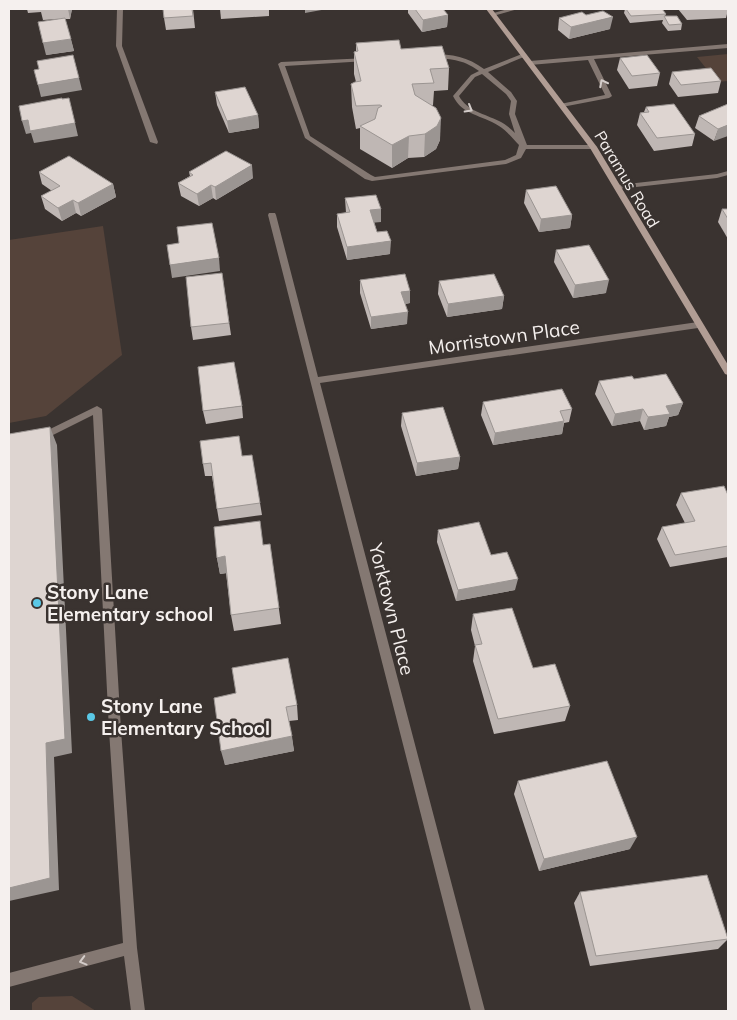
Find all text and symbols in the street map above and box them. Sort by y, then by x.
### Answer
one-way arrow [599,79,609,88]
one-way arrow [463,102,472,112]
street label: Paramus Road [590,127,664,231]
street label: Morristown Place [427,315,581,359]
street label: Yorktown Place [364,540,420,677]
place label: Stony Lane Elementary school [47,580,213,626]
marker: Stony Lane Elementary school [31,597,43,609]
place label: Stony Lane Elementary School [101,694,270,740]
marker: Stony Lane Elementary School [85,711,97,723]
one-way arrow [79,955,88,966]

